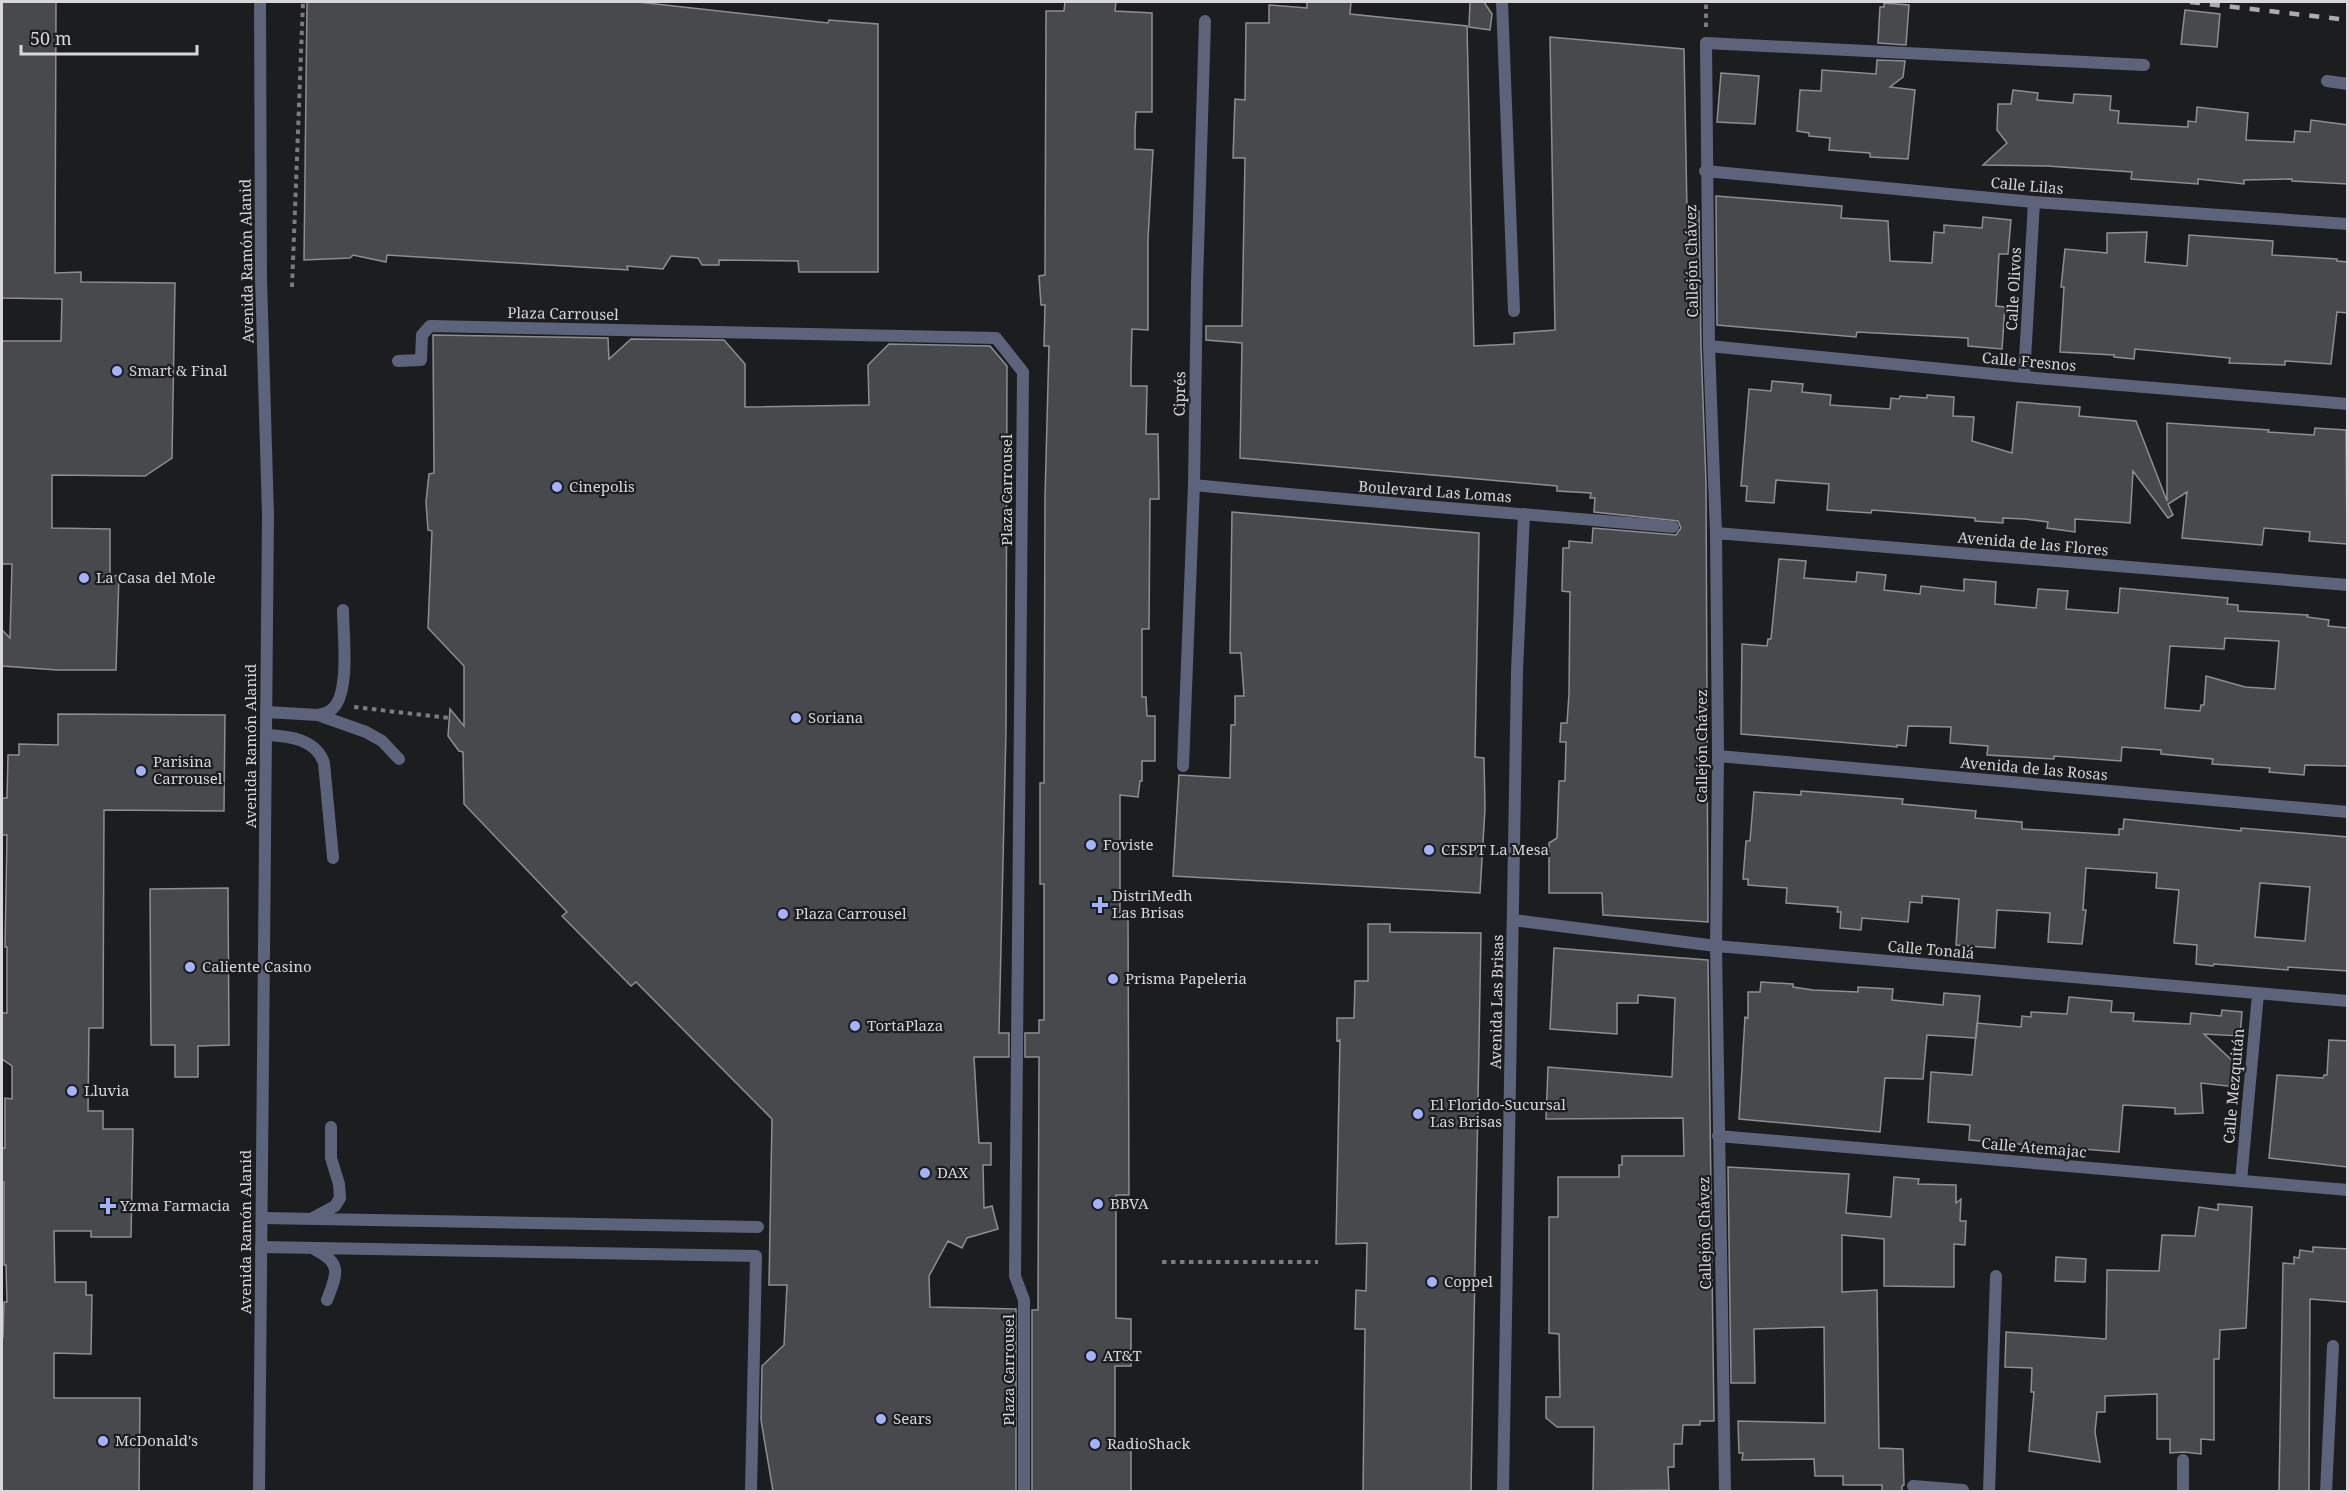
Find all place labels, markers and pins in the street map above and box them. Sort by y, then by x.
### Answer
place label: Smart & Final [129,360,228,380]
marker: Smart & Final [110,364,124,378]
place label: Cinepolis [569,476,635,496]
marker: Cinepolis [550,480,564,494]
place label: La Casa del Mole [96,567,216,587]
marker: La Casa del Mole [77,571,91,585]
place label: Soriana [808,707,863,727]
marker: Soriana [789,711,803,725]
place label: Parisina Carrousel [153,751,223,788]
marker: Parisina Carrousel [134,764,148,778]
place label: Foviste [1103,834,1153,854]
marker: Foviste [1084,838,1098,852]
place label: CESPT La Mesa [1441,839,1549,859]
marker: CESPT La Mesa [1422,843,1436,857]
place label: DistriMedh Las Brisas [1112,885,1193,922]
marker: DistriMedh Las Brisas [1093,898,1107,912]
place label: Plaza Carrousel [795,903,907,923]
marker: Plaza Carrousel [776,907,790,921]
place label: Caliente Casino [202,956,312,976]
marker: Caliente Casino [183,960,197,974]
place label: Prisma Papeleria [1125,968,1247,988]
marker: Prisma Papeleria [1106,972,1120,986]
place label: TortaPlaza [867,1015,943,1035]
marker: TortaPlaza [848,1019,862,1033]
place label: Lluvia [84,1080,129,1100]
marker: Lluvia [65,1084,79,1098]
place label: El Florido-Sucursal Las Brisas [1430,1094,1566,1131]
marker: El Florido-Sucursal Las Brisas [1411,1107,1425,1121]
place label: DAX [937,1162,968,1182]
marker: DAX [918,1166,932,1180]
place label: BBVA [1110,1193,1149,1213]
place label: Yzma Farmacia [119,1195,230,1215]
marker: BBVA [1091,1197,1105,1211]
marker: Yzma Farmacia [101,1199,115,1213]
place label: Coppel [1444,1271,1493,1291]
marker: Coppel [1425,1275,1439,1289]
place label: AT&T [1103,1345,1142,1365]
marker: AT&T [1084,1349,1098,1363]
place label: Sears [893,1408,932,1428]
marker: Sears [874,1412,888,1426]
place label: McDonald's [115,1430,198,1450]
place label: RadioShack [1107,1433,1190,1453]
marker: McDonald's [96,1434,110,1448]
marker: RadioShack [1088,1437,1102,1451]

